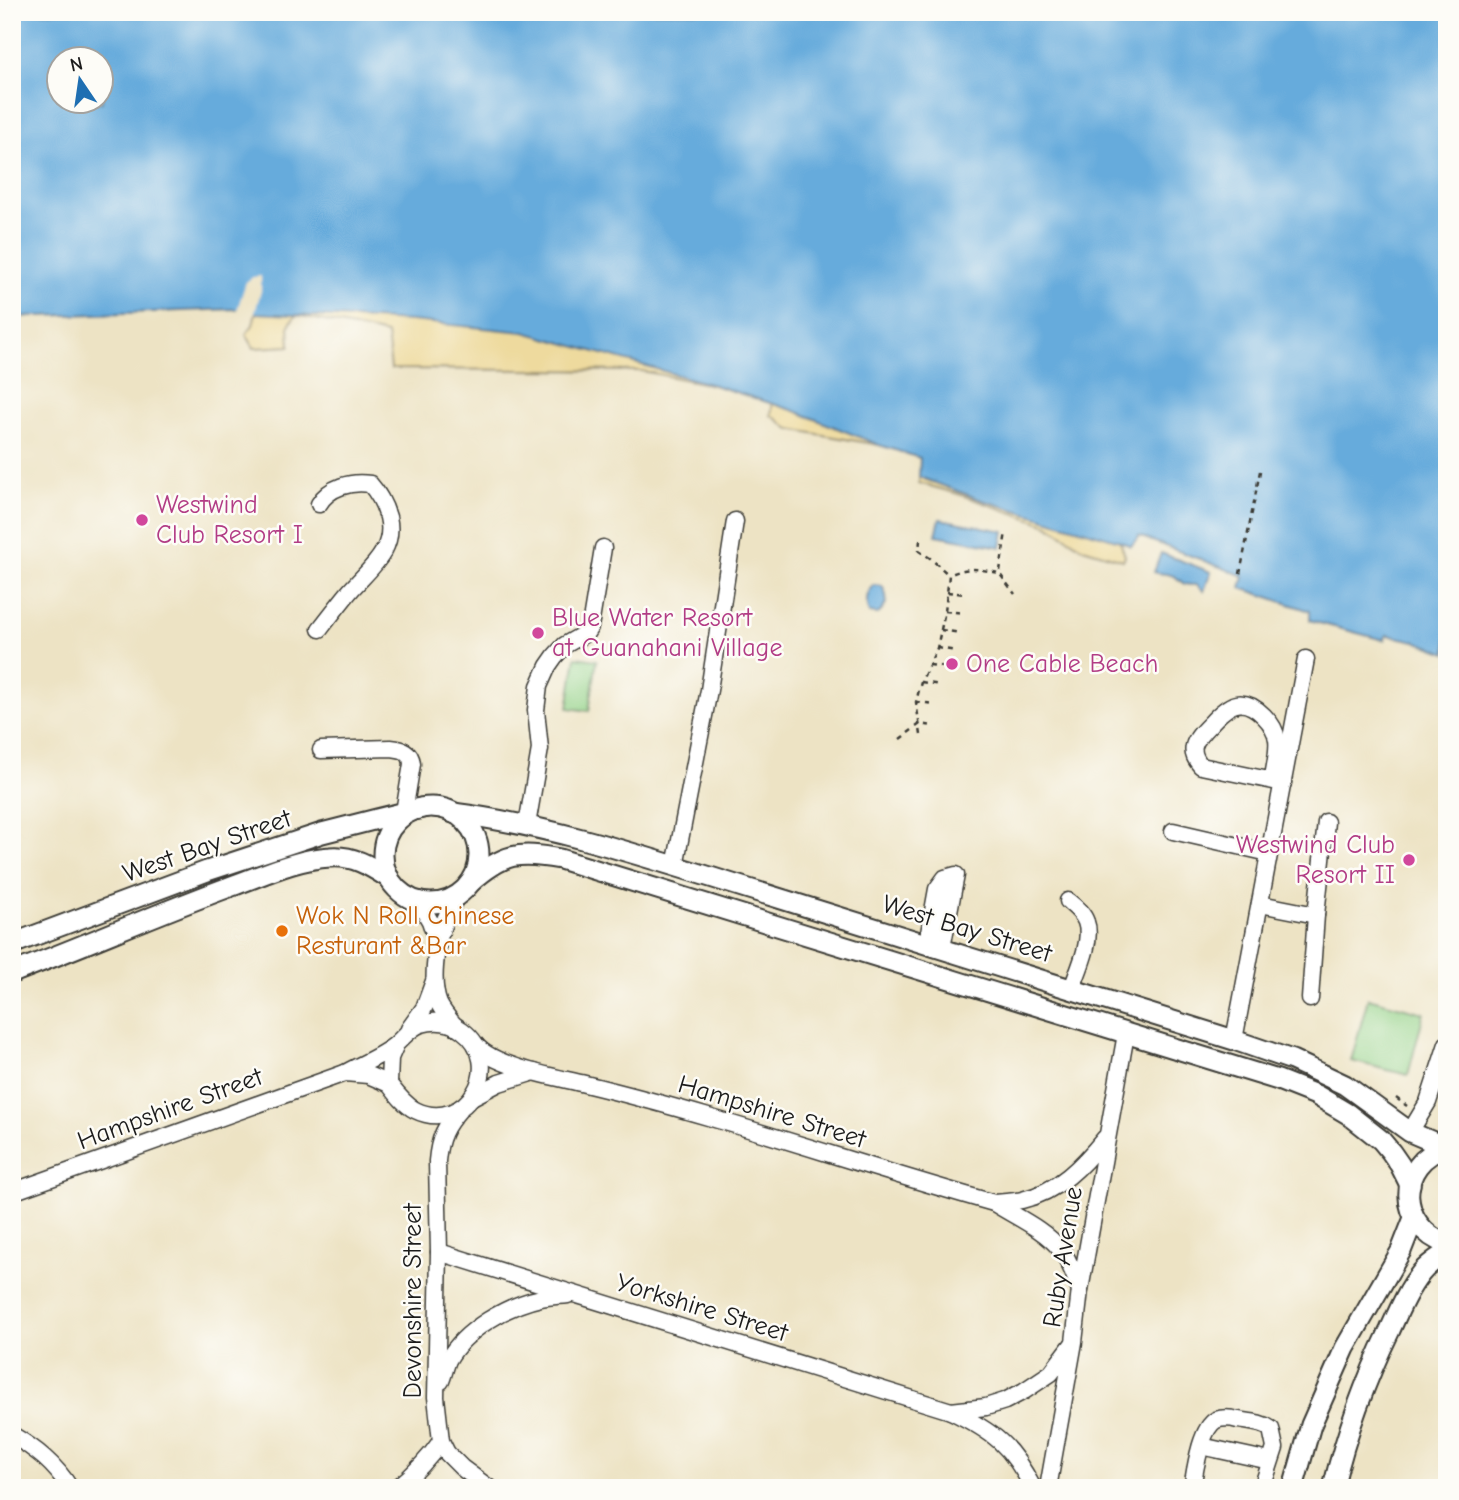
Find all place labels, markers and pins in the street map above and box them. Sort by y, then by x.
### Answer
place label: Westwind Club Resort I [156,490,303,550]
marker: Westwind Club Resort I [134,512,150,528]
place label: Blue Water Resort at Guanahani Village [552,603,782,663]
marker: Blue Water Resort at Guanahani Village [530,625,546,641]
place label: One Cable Beach [966,649,1159,679]
marker: One Cable Beach [944,656,960,672]
place label: Westwind Club Resort II [1236,830,1395,890]
marker: Westwind Club Resort II [1401,852,1417,868]
place label: Wok N Roll Chinese Resturant &Bar [296,901,514,961]
marker: Wok N Roll Chinese Resturant &Bar [274,923,290,939]

